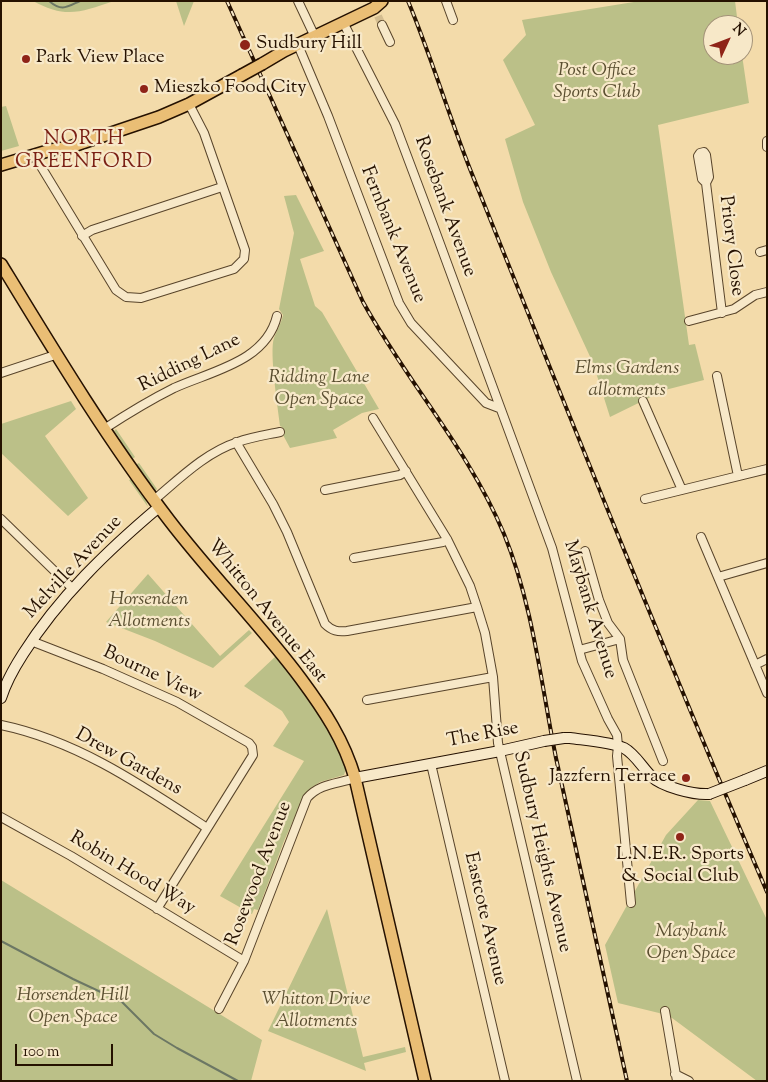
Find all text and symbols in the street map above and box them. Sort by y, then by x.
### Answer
north arrow [703,15,753,65]
text: N [727,20,749,41]
place label: Sudbury Hill [256,34,362,56]
marker: Sudbury Hill [238,38,252,52]
place label: Park View Place [36,48,165,70]
marker: Park View Place [20,53,32,65]
park label: Post Office Sports Club [553,61,641,105]
place label: Mieszko Food City [154,78,307,100]
marker: Mieszko Food City [138,83,150,95]
district label: NORTH GREENFORD [14,129,154,176]
street label: Rosebank Avenue [408,134,480,280]
street label: Fernbank Avenue [354,163,430,307]
street label: Priory Close [713,194,747,298]
street label: Ridding Lane [136,330,244,398]
park label: Elms Gardens allotments [575,359,679,403]
park label: Ridding Lane Open Space [268,368,370,412]
street label: Melville Avenue [20,512,128,624]
street label: Whitton Avenue East [201,536,331,688]
street label: Maybank Avenue [557,538,621,682]
park label: Horsenden Allotments [108,590,190,634]
street label: Bourne View [99,642,205,708]
street label: The Rise [445,718,521,754]
street label: Drew Gardens [71,724,185,802]
street label: Sudbury Heights Avenue [507,749,575,955]
place label: Jazzfern Terrace [549,767,676,789]
marker: Jazzfern Terrace [680,772,692,784]
street label: Rosewood Avenue [222,799,298,949]
street label: Robin Hood Way [65,827,199,921]
marker: L.N.E.R. Sports & Social Club [674,831,686,843]
place label: L.N.E.R. Sports & Social Club [616,845,744,889]
street label: Eastcote Avenue [458,850,510,988]
park label: Maybank Open Space [646,922,736,966]
park label: Horsenden Hill Open Space [17,986,129,1030]
park label: Whitton Drive Allotments [262,990,370,1034]
scale bar [18,1034,115,1066]
text: 100 m [23,1042,59,1063]

